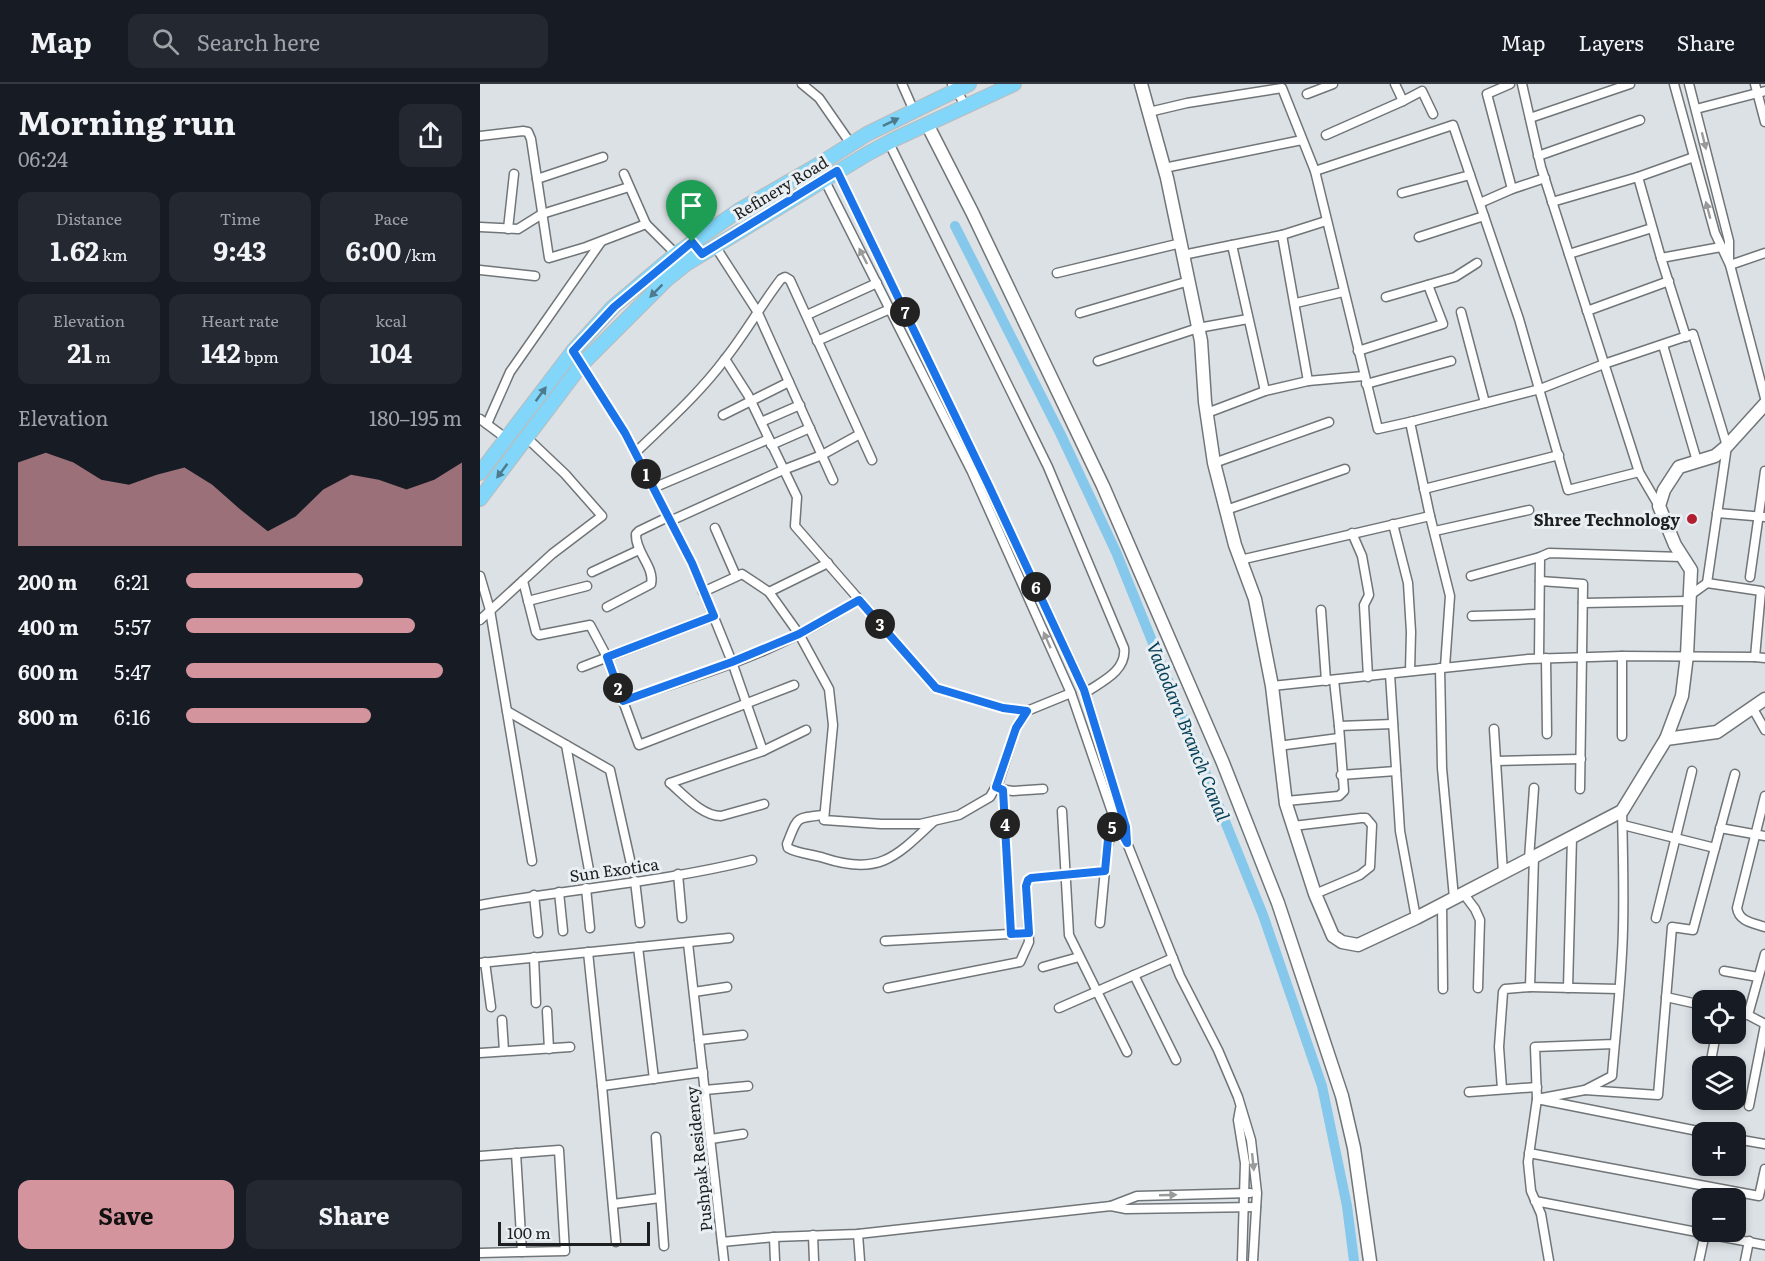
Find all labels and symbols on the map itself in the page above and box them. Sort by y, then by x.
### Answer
one-way arrow [882,118,899,127]
one-way arrow [1699,132,1709,150]
street label: Refinery Road [728,149,832,225]
pin [666,180,717,242]
one-way arrow [1703,201,1713,219]
one-way arrow [858,247,868,264]
one-way arrow [648,284,663,298]
pin: 7 [890,297,920,327]
one-way arrow [535,386,547,402]
pin: 1 [631,459,661,489]
one-way arrow [496,463,508,478]
place label: Shree Technology [1534,507,1680,531]
marker: Shree Technology [1685,512,1699,526]
pin: 6 [1021,572,1051,602]
pin: 3 [865,609,895,639]
one-way arrow [1042,630,1052,648]
water label: Vadodara Branch Canal [1141,637,1238,826]
pin: 2 [603,673,633,703]
pin: 4 [990,809,1020,839]
pin: 5 [1097,812,1127,842]
street label: Sun Exotica [568,851,661,887]
street label: Pushpak Residency [678,1084,718,1233]
one-way arrow [1249,1153,1258,1172]
one-way arrow [1158,1190,1177,1200]
scale bar [498,1219,650,1246]

